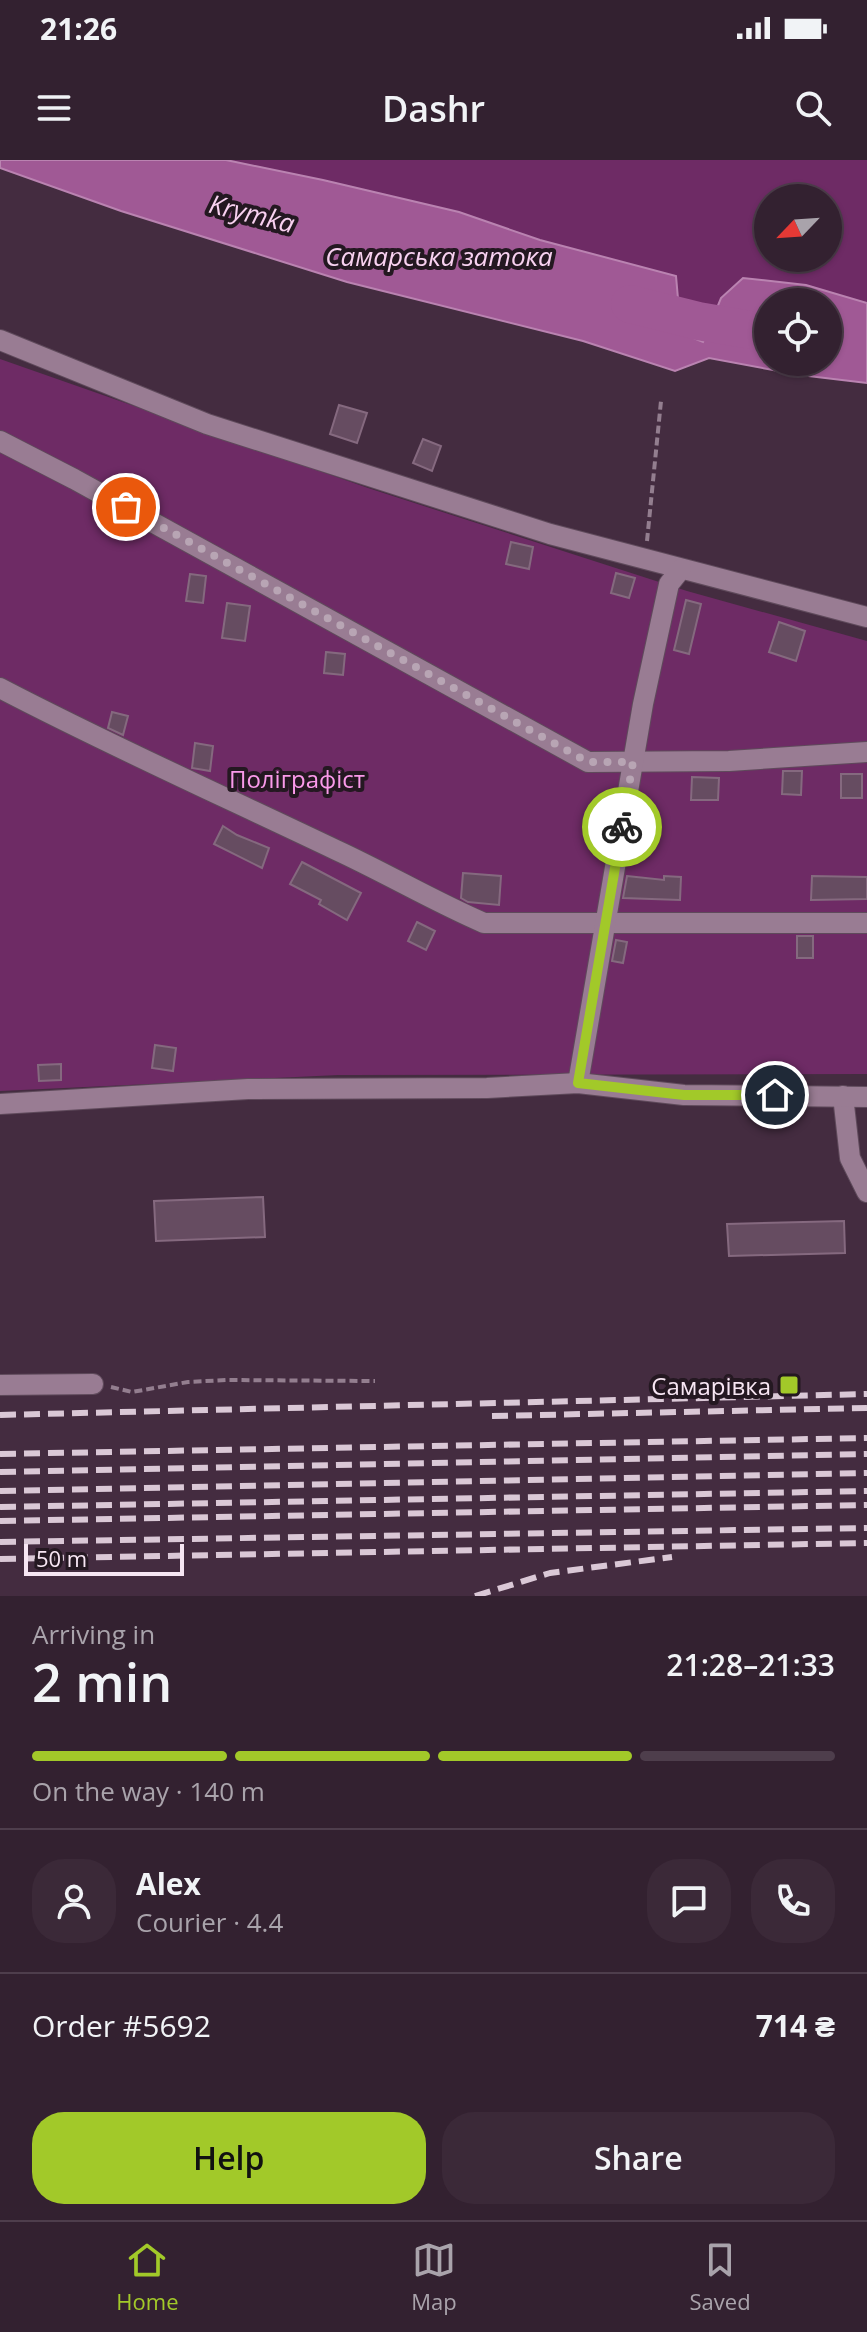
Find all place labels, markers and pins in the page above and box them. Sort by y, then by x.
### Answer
pin [92,473,160,541]
pin [741,1061,809,1129]
place label: Самарівка [651,1369,771,1402]
marker: Самарівка [778,1374,800,1396]

